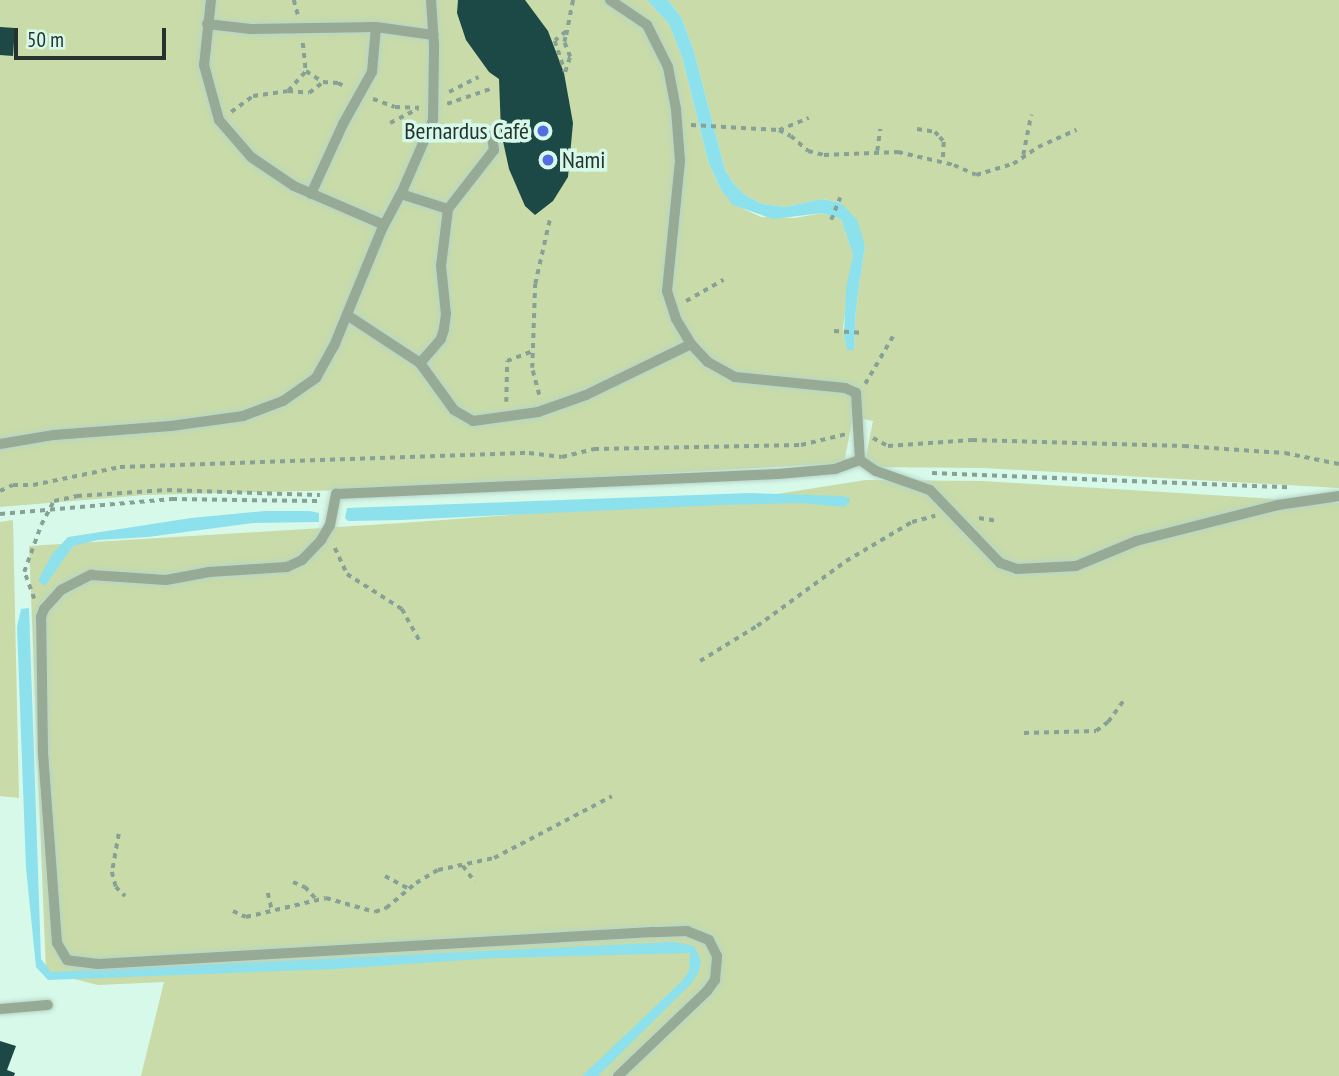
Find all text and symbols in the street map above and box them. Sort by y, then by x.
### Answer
scale bar [18,14,170,58]
text: 50 m [27,26,64,53]
place label: Bernardus Café [404,117,529,145]
marker: Bernardus Café [535,123,551,139]
place label: Nami [562,146,605,174]
marker: Nami [540,152,556,168]

